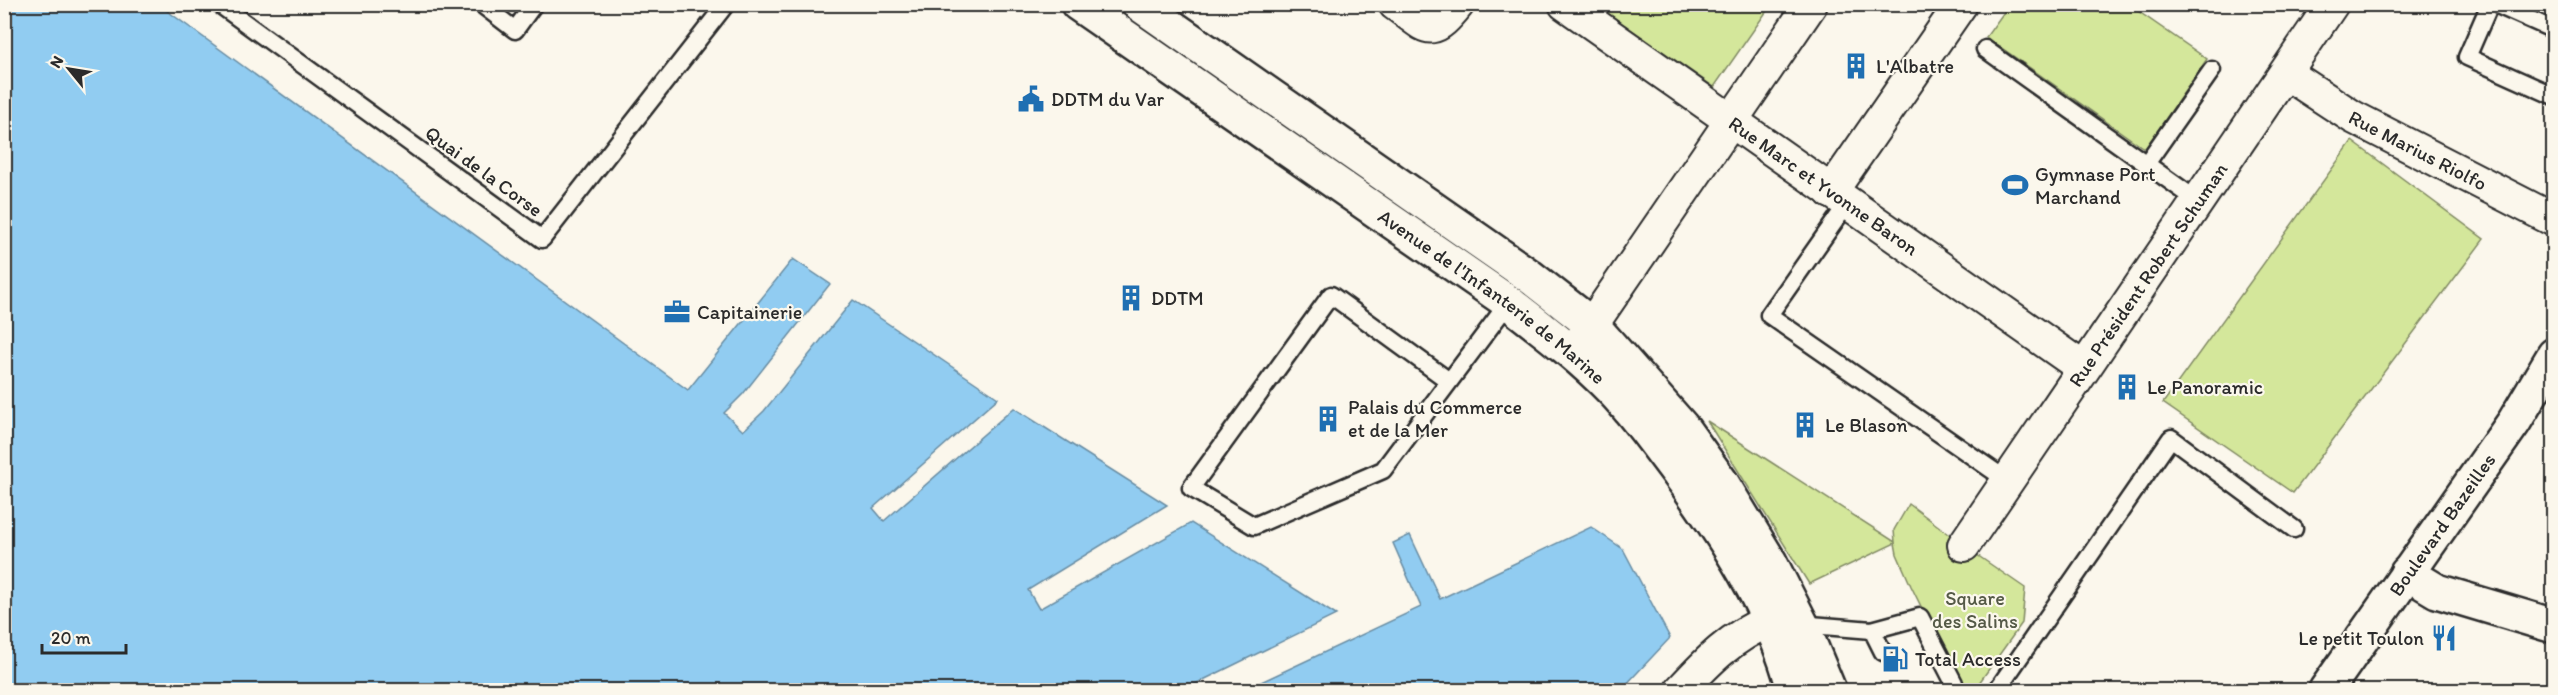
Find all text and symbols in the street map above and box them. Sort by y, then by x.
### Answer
north arrow [39,39,99,99]
building icon: L'Albatre [1841,51,1871,81]
text: N [46,52,67,71]
place label: L'Albatre [1876,54,1954,78]
public building icon: DDTM du Var [1016,84,1046,114]
place label: DDTM du Var [1051,87,1165,111]
street label: Rue Marius Riolfo [2345,105,2491,196]
street label: Rue Marc et Yvonne Baron [1724,111,1923,261]
street label: Quai de la Corse [421,120,547,222]
street label: Rue Président Robert Schuman [2063,158,2233,391]
place label: Gymnase Port Marchand [2035,162,2156,209]
sports icon: Gymnase Port Marchand [2000,170,2030,200]
street label: Avenue de l'Infanterie de Marine [1374,204,1611,389]
building icon: DDTM [1116,283,1146,313]
place label: DDTM [1151,286,1204,310]
office icon: Capitainerie [662,297,692,327]
place label: Capitainerie [697,300,802,324]
building icon: Le Panoramic [2112,372,2142,402]
place label: Le Panoramic [2147,375,2263,399]
place label: Palais du Commerce et de la Mer [1348,395,1522,442]
building icon: Palais du Commerce et de la Mer [1313,404,1343,434]
building icon: Le Blason [1790,410,1820,440]
place label: Le Blason [1825,413,1908,437]
street label: Boulevard Bazeilles [2384,448,2500,601]
park label: Square des Salins [1932,586,2018,633]
scale bar [42,617,126,655]
restaurant icon: Le petit Toulon [2429,623,2459,653]
place label: Le petit Toulon [2298,626,2424,650]
text: 20 m [51,627,91,649]
fuel station icon: Total Access [1880,644,1910,674]
place label: Total Access [1915,647,2021,671]

